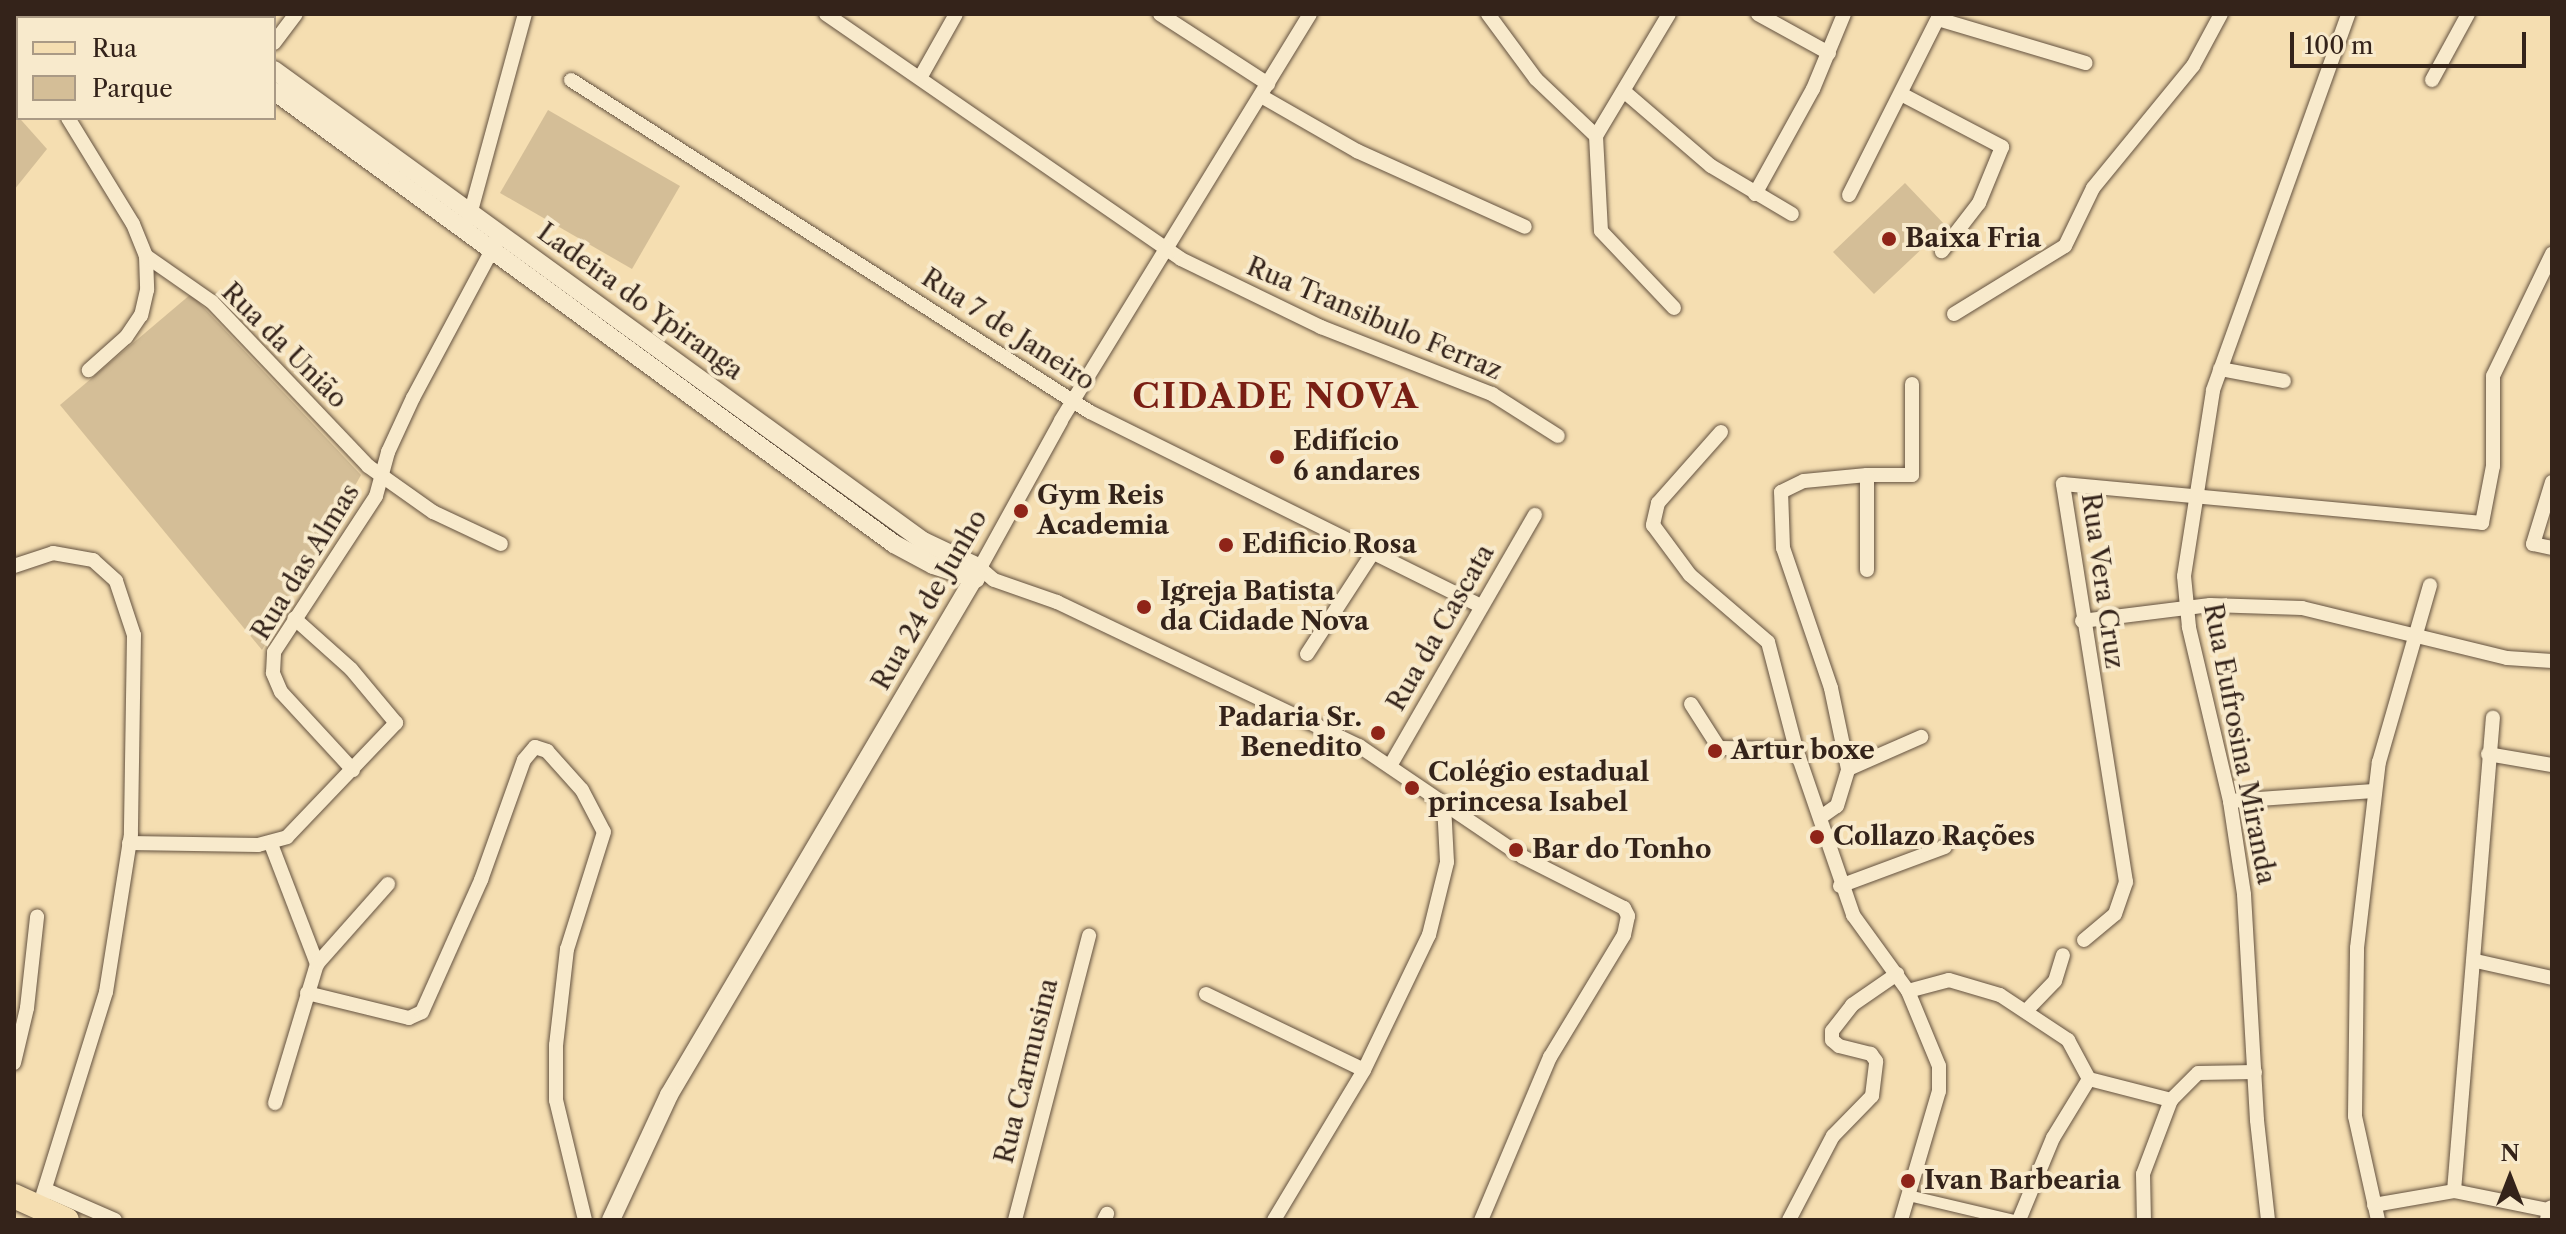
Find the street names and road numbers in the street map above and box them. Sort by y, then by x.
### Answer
street label: Ladeira do Ypiranga [531,217,749,387]
street label: Rua Transibulo Ferraz [1241,251,1507,387]
street label: Rua 7 de Janeiro [915,262,1101,398]
street label: Rua da União [214,276,354,416]
street label: Rua das Almas [245,478,367,646]
street label: Rua Vera Cruz [2074,490,2130,672]
street label: Rua 24 de Junho [866,504,994,696]
street label: Rua da Cascata [1381,539,1501,717]
street label: Rua Eufrosina Miranda [2196,601,2282,887]
street label: Rua Carmusina [989,975,1065,1167]

